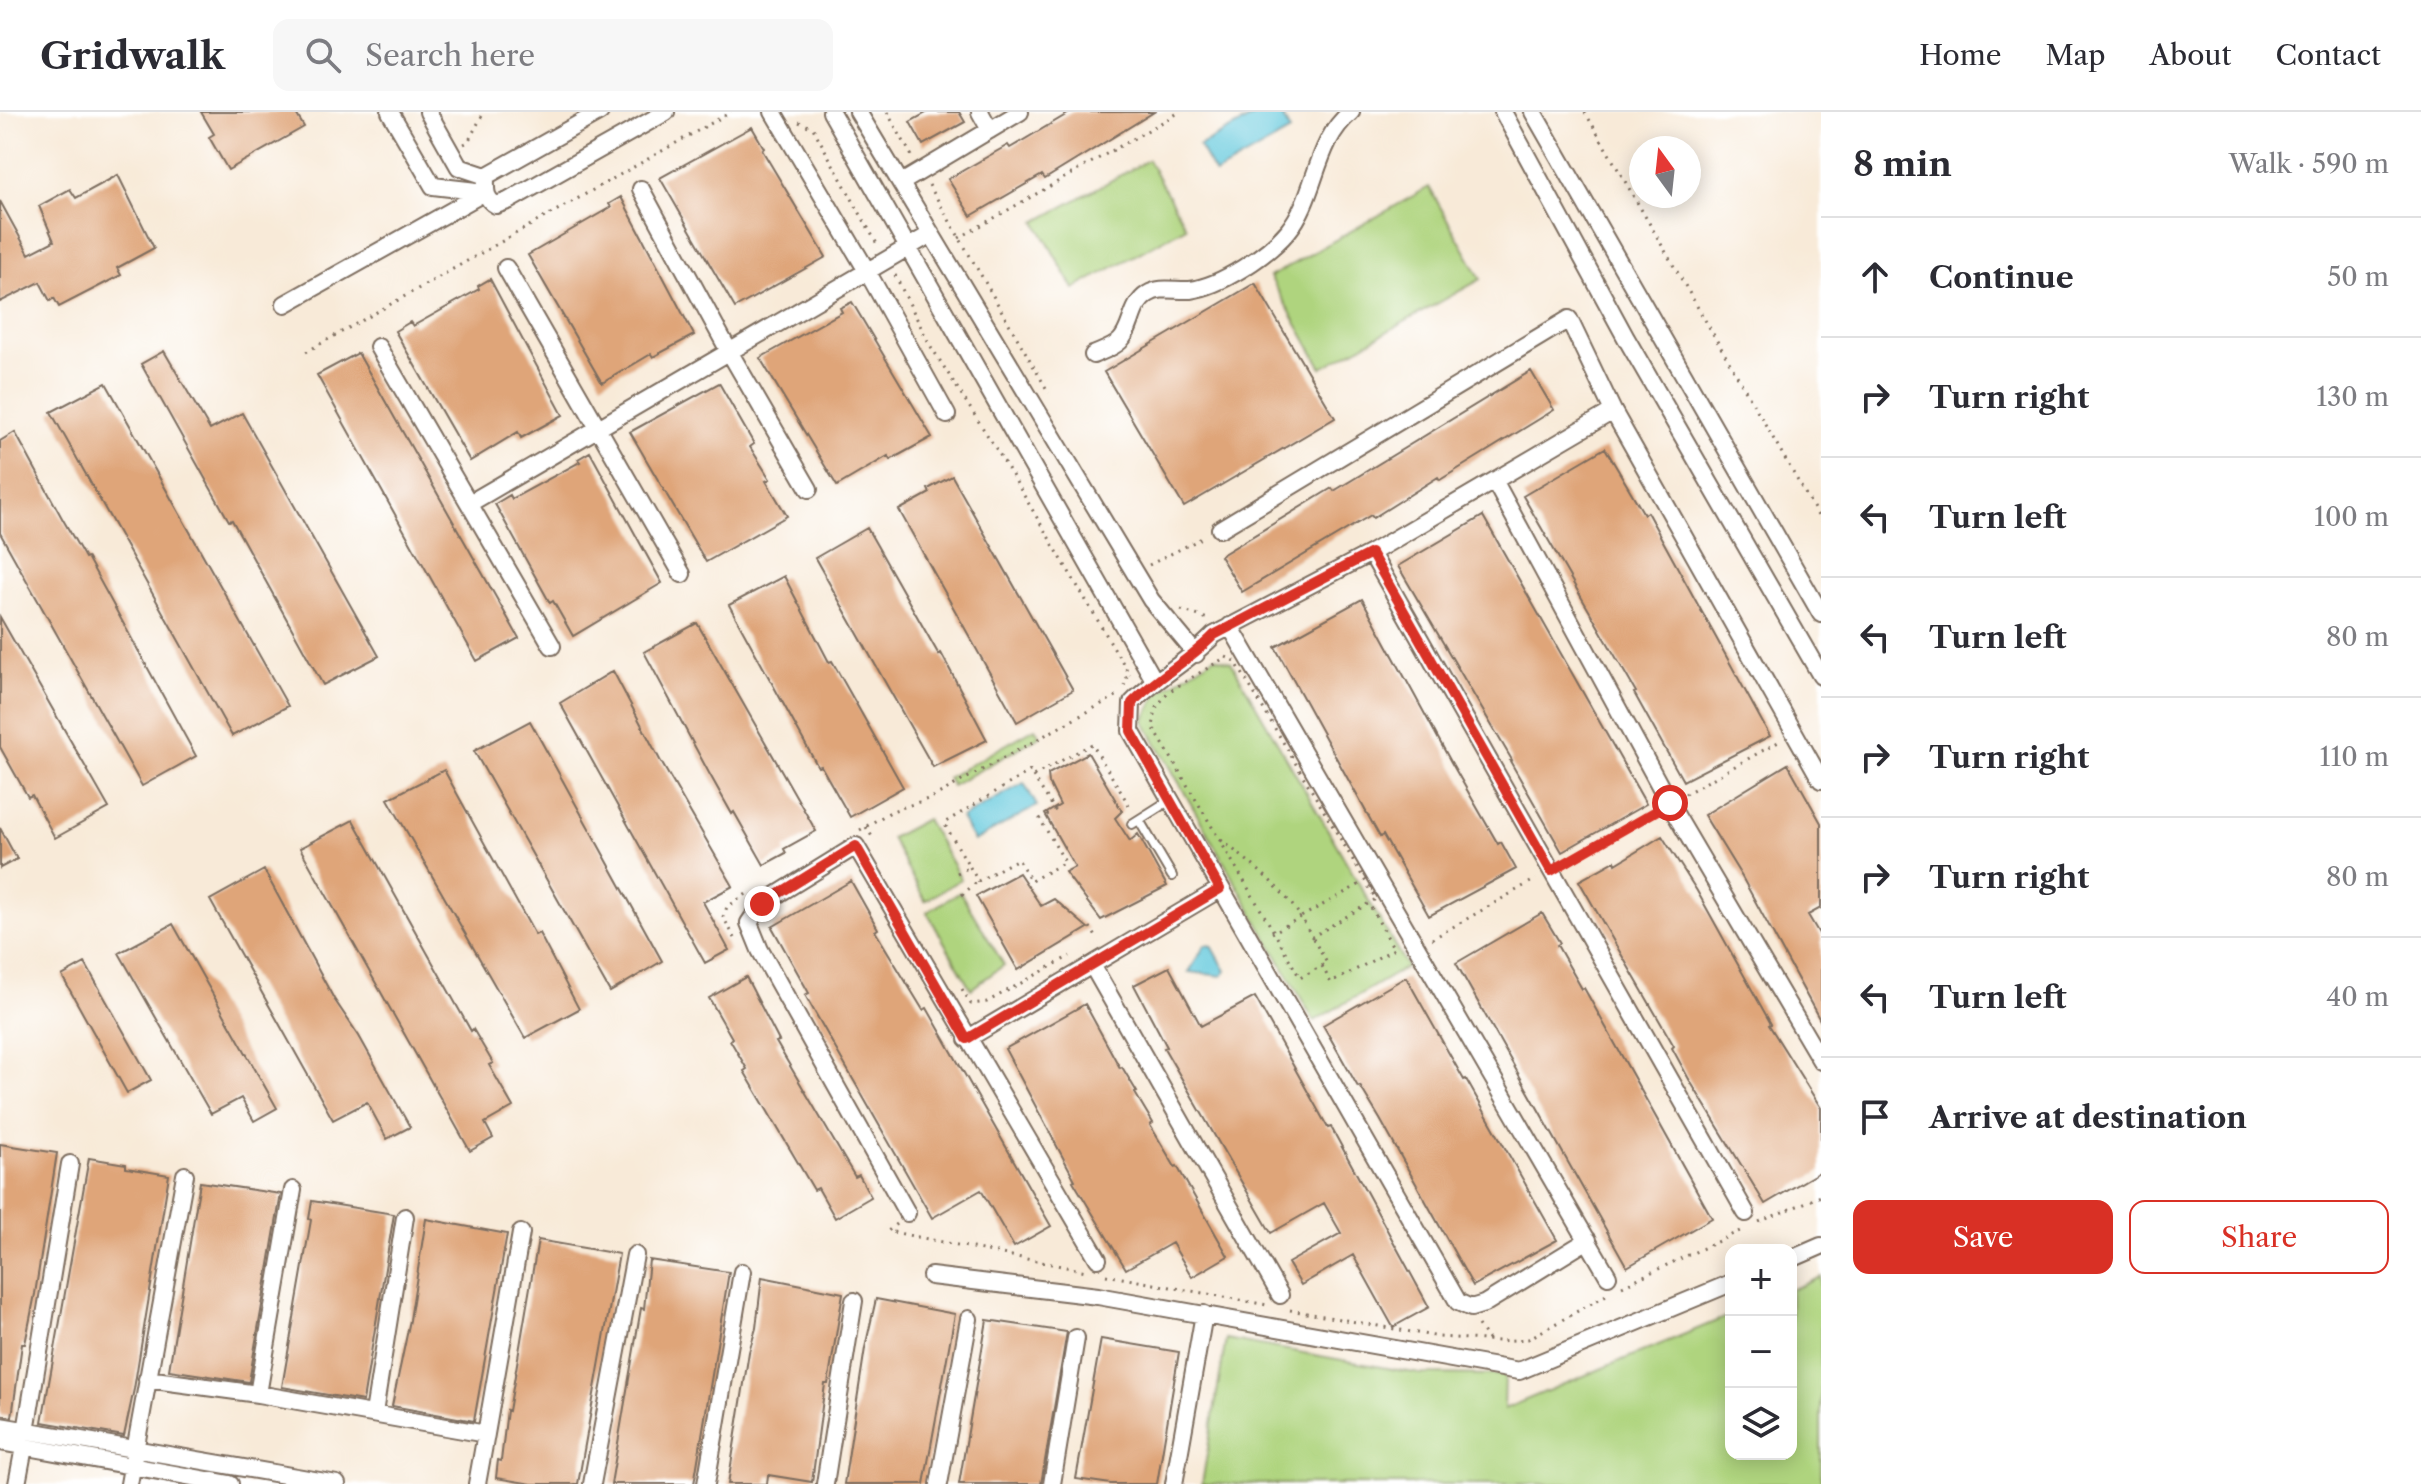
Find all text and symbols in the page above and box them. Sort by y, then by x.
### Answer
search box [273,19,833,91]
text: Gridwalk [40,32,225,79]
icon: search [301,33,345,77]
text: Search here [365,37,535,74]
text: Home [1919,38,2001,72]
text: Map [2045,38,2105,72]
text: About [2149,38,2231,72]
text: Contact [2275,38,2381,72]
north arrow [1629,136,1701,208]
text: 8 min [1853,143,1952,185]
text: Walk · 590 m [2229,148,2389,180]
icon: ahead [1853,255,1897,299]
text: Continue [1929,259,2074,296]
text: 50 m [2327,261,2389,293]
icon: right [1853,375,1897,419]
text: Turn right [1929,379,2089,416]
text: 130 m [2316,381,2389,413]
icon: left [1853,495,1897,539]
text: Turn left [1929,499,2066,536]
text: 100 m [2314,501,2389,533]
icon: left [1853,615,1897,659]
text: Turn left [1929,619,2066,656]
text: 80 m [2326,621,2389,653]
icon: right [1853,735,1897,779]
text: Turn right [1929,739,2089,776]
text: 110 m [2320,741,2389,773]
route start [1652,785,1688,821]
icon: right [1853,855,1897,899]
text: Turn right [1929,859,2089,896]
text: 80 m [2326,861,2389,893]
route end [744,886,780,922]
icon: left [1853,975,1897,1019]
text: Turn left [1929,979,2066,1016]
text: 40 m [2326,981,2389,1013]
icon: arrive [1853,1095,1897,1139]
text: Arrive at destination [1929,1099,2247,1136]
button: Save [1853,1200,2113,1274]
button: Share [2129,1200,2389,1274]
map controls [1725,1244,1797,1460]
button: + [1725,1244,1797,1316]
button: − [1725,1316,1797,1388]
button: layers [1725,1388,1797,1460]

